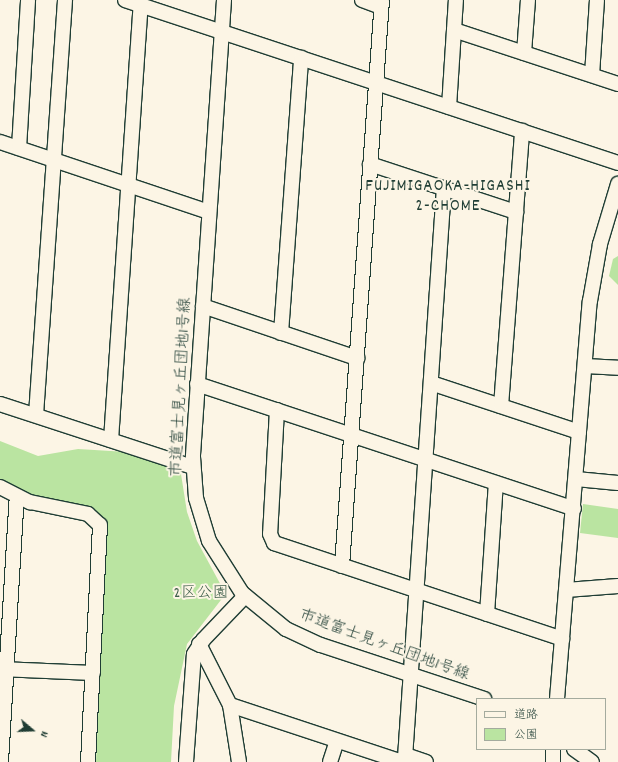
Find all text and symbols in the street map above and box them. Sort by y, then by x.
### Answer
district label: FUJIMIGAOKA-HIGASHI 2-CHOME [365,178,531,218]
street label: 市道富士見ヶ丘団地1号線 [168,297,196,477]
park label: 2区公園 [174,584,228,604]
street label: 市道富士見ヶ丘団地1号線 [296,606,472,686]
legend [476,698,606,750]
text: 道路 [514,707,538,724]
north arrow [12,710,52,750]
text: 公園 [514,727,538,744]
text: N [35,729,52,739]

